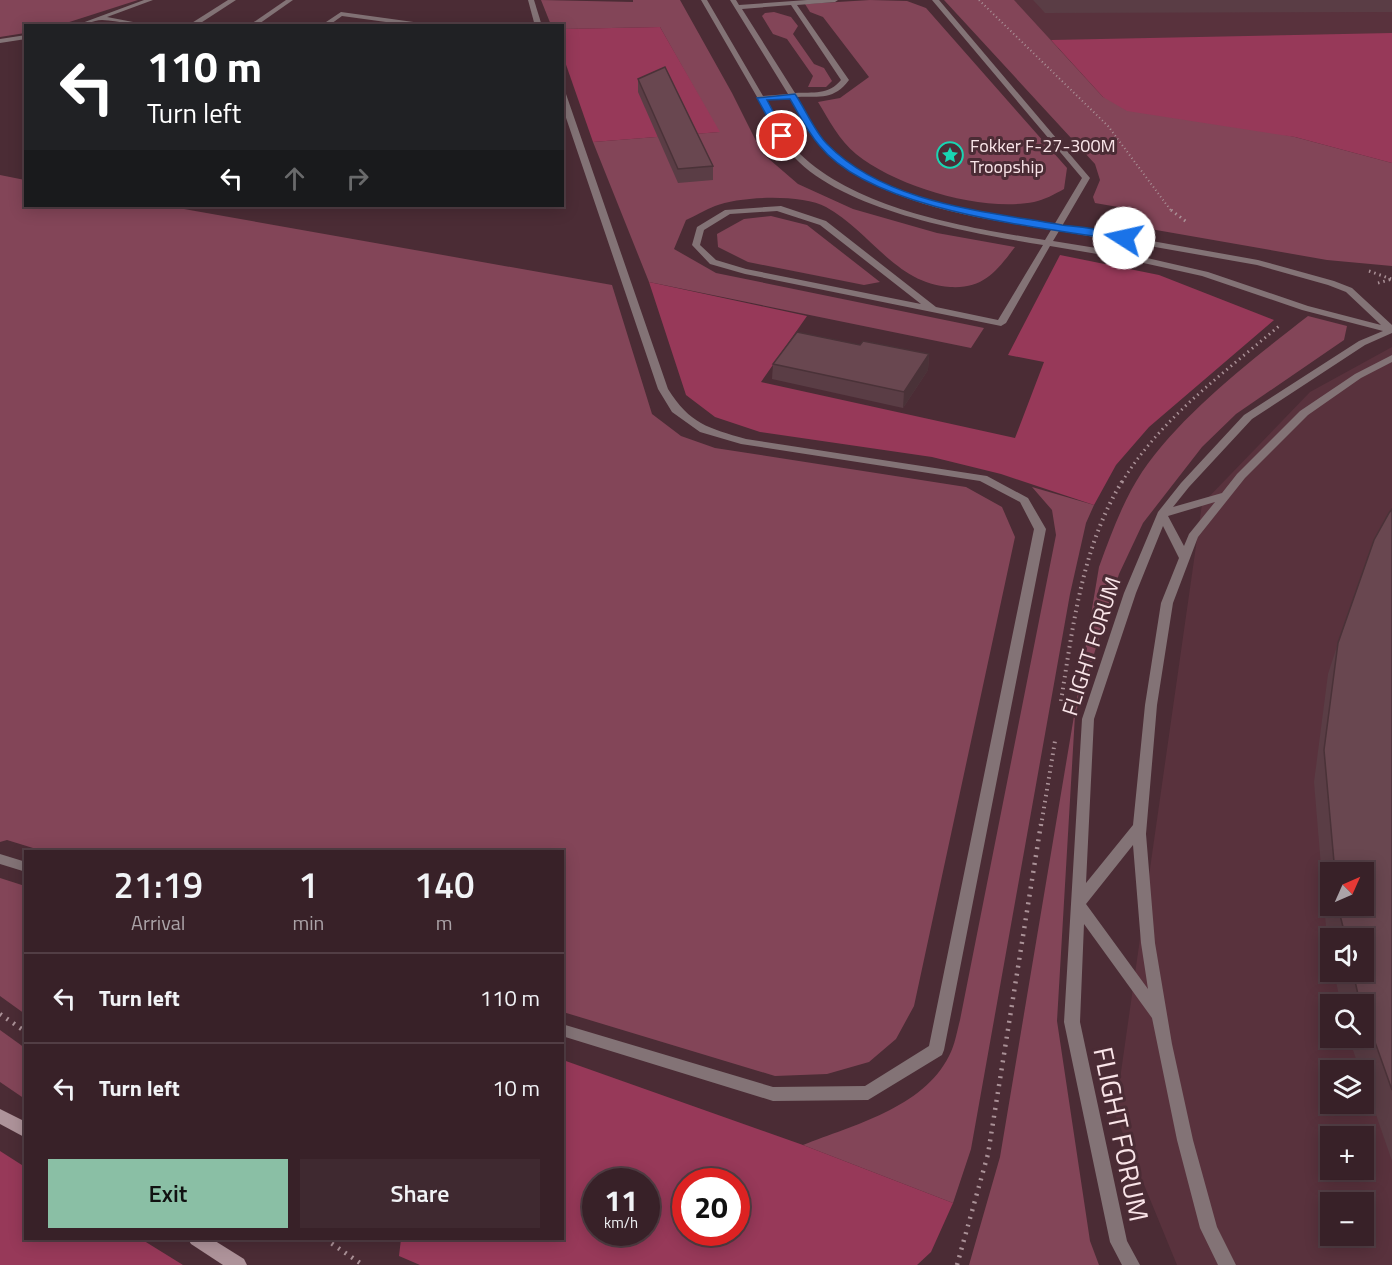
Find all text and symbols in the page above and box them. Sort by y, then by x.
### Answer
text: 110 m [147,34,262,98]
icon: left [48,48,126,126]
text: Turn left [147,92,241,133]
pin [756,110,807,161]
icon: arrive [765,119,798,152]
place label: Fokker F-27-300M Troopship [970,132,1116,180]
place icon: Fokker F-27-300M Troopship [935,140,965,170]
icon: left [215,162,248,195]
icon: ahead [278,162,311,195]
icon: right [341,162,374,195]
position arrow [1092,206,1156,270]
street label: FLIGHT FORUM [1053,572,1129,720]
text: 21:19 [114,857,203,912]
text: 1 [298,857,318,912]
text: 140 [414,857,474,912]
north arrow [1320,862,1374,916]
map controls [1320,862,1374,1246]
text: Arrival [131,907,185,938]
text: min [292,907,324,938]
text: m [436,907,452,938]
button: sound [1320,928,1374,982]
text: Turn left [99,981,180,1015]
text: 110 m [480,981,540,1015]
icon: left [48,982,81,1015]
button: search [1320,994,1374,1048]
street label: FLIGHT FORUM [1084,1043,1160,1225]
button: layers [1320,1060,1374,1114]
text: Turn left [99,1071,180,1105]
text: 10 m [492,1071,540,1105]
icon: left [48,1072,81,1105]
button: + [1320,1126,1374,1180]
button: Exit [48,1159,288,1228]
button: Share [300,1159,540,1228]
speed limit sign: 20 [672,1168,750,1246]
text: 11 [604,1177,638,1223]
button: − [1320,1192,1374,1246]
text: km/h [604,1211,638,1234]

